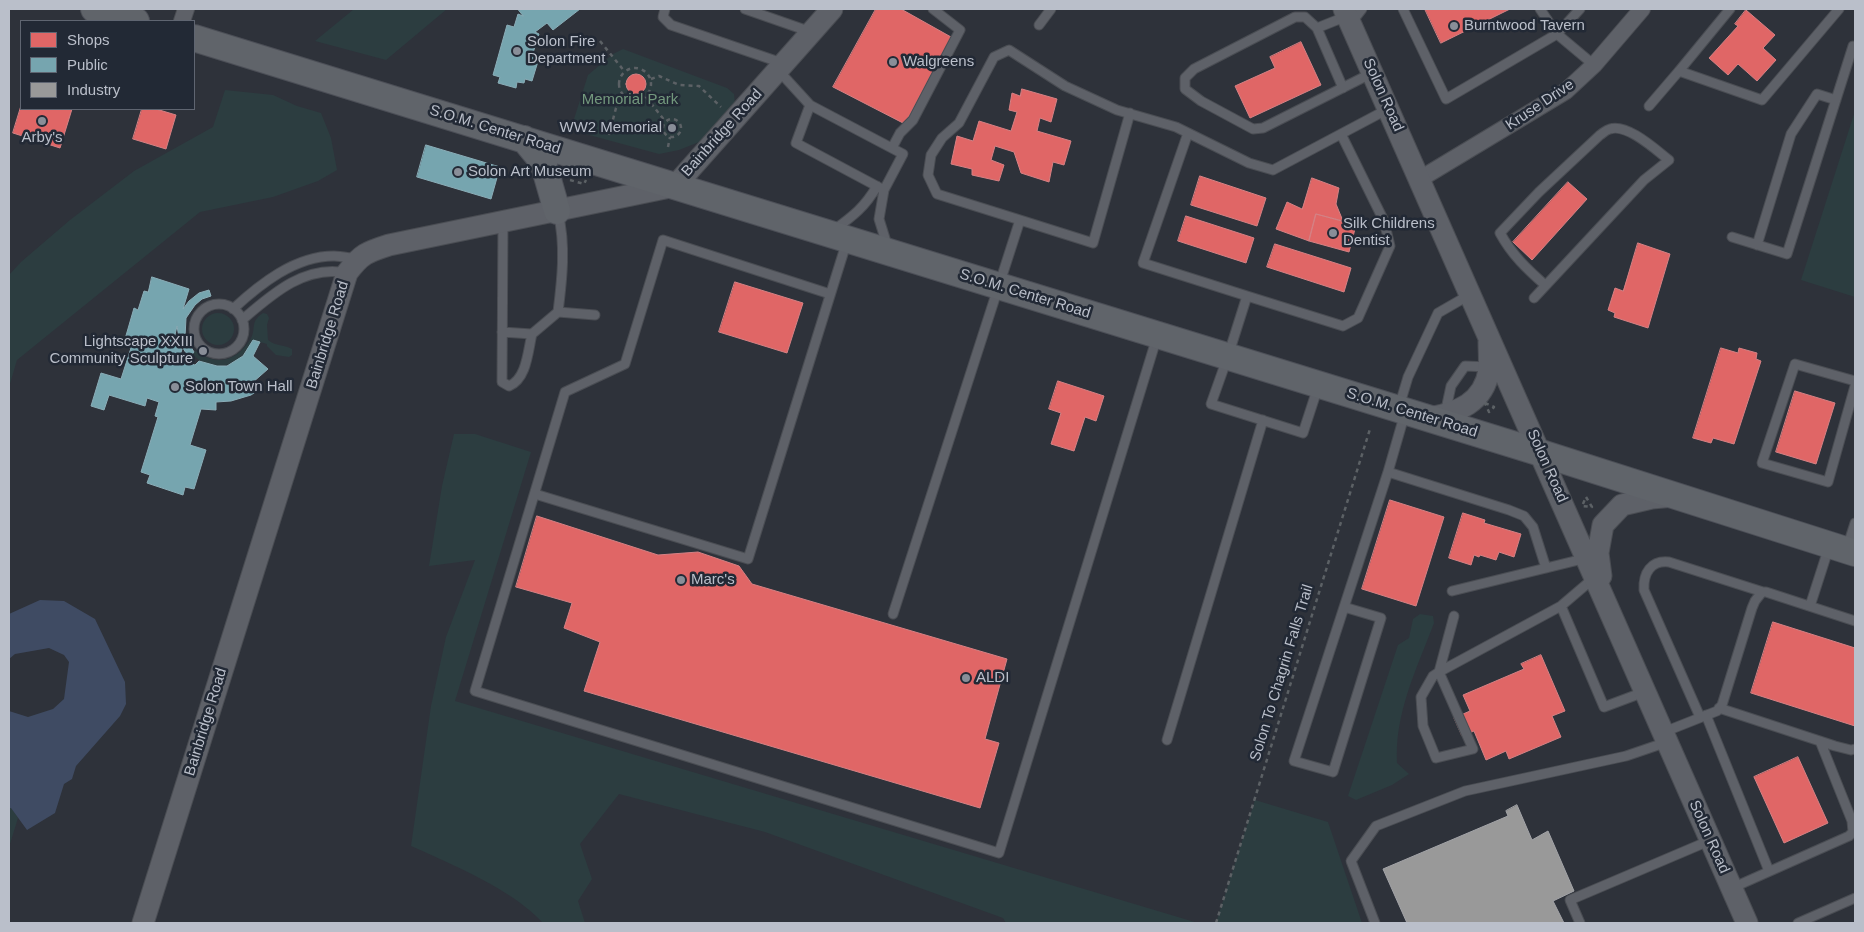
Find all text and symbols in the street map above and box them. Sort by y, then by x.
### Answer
place label: Burntwood Tavern [1464,17,1585,35]
legend [20,20,195,110]
marker: Burntwood Tavern [1448,20,1460,32]
text: Shops [67,31,110,48]
place label: Solon Fire Department [527,33,605,68]
marker: Solon Fire Department [511,45,523,57]
place label: Walgreens [903,53,974,71]
text: Public [67,56,108,73]
marker: Walgreens [887,56,899,68]
street label: Solon Road [1359,56,1407,134]
street label: Kruse Drive [1502,76,1578,134]
text: Industry [67,81,120,98]
street label: Bainbridge Road [678,85,766,181]
park label: Memorial Park [582,91,678,109]
street label: S.O.M. Center Road [427,102,563,158]
marker: Arby's [36,115,48,127]
place label: WW2 Memorial [559,119,662,137]
marker: WW2 Memorial [666,122,678,134]
place label: Arby's [21,129,63,147]
place label: Solon Art Museum [468,163,591,181]
marker: Solon Art Museum [452,166,464,178]
place label: Silk Childrens Dentist [1343,215,1435,250]
marker: Silk Childrens Dentist [1327,227,1339,239]
street label: S.O.M. Center Road [957,266,1093,322]
street label: Bainbridge Road [303,279,353,391]
place label: Lightscape XXIII Community Sculpture [50,333,193,368]
marker: Lightscape XXIII Community Sculpture [197,345,209,357]
place label: Solon Town Hall [185,378,293,396]
marker: Solon Town Hall [169,381,181,393]
street label: S.O.M. Center Road [1344,385,1480,441]
street label: Solon Road [1523,427,1571,505]
place label: Marc's [691,571,735,589]
marker: Marc's [675,574,687,586]
street label: Solon To Chagrin Falls Trail [1247,583,1317,763]
street label: Bainbridge Road [181,666,231,778]
place label: ALDI [976,669,1009,687]
marker: ALDI [960,672,972,684]
street label: Solon Road [1685,798,1733,876]

